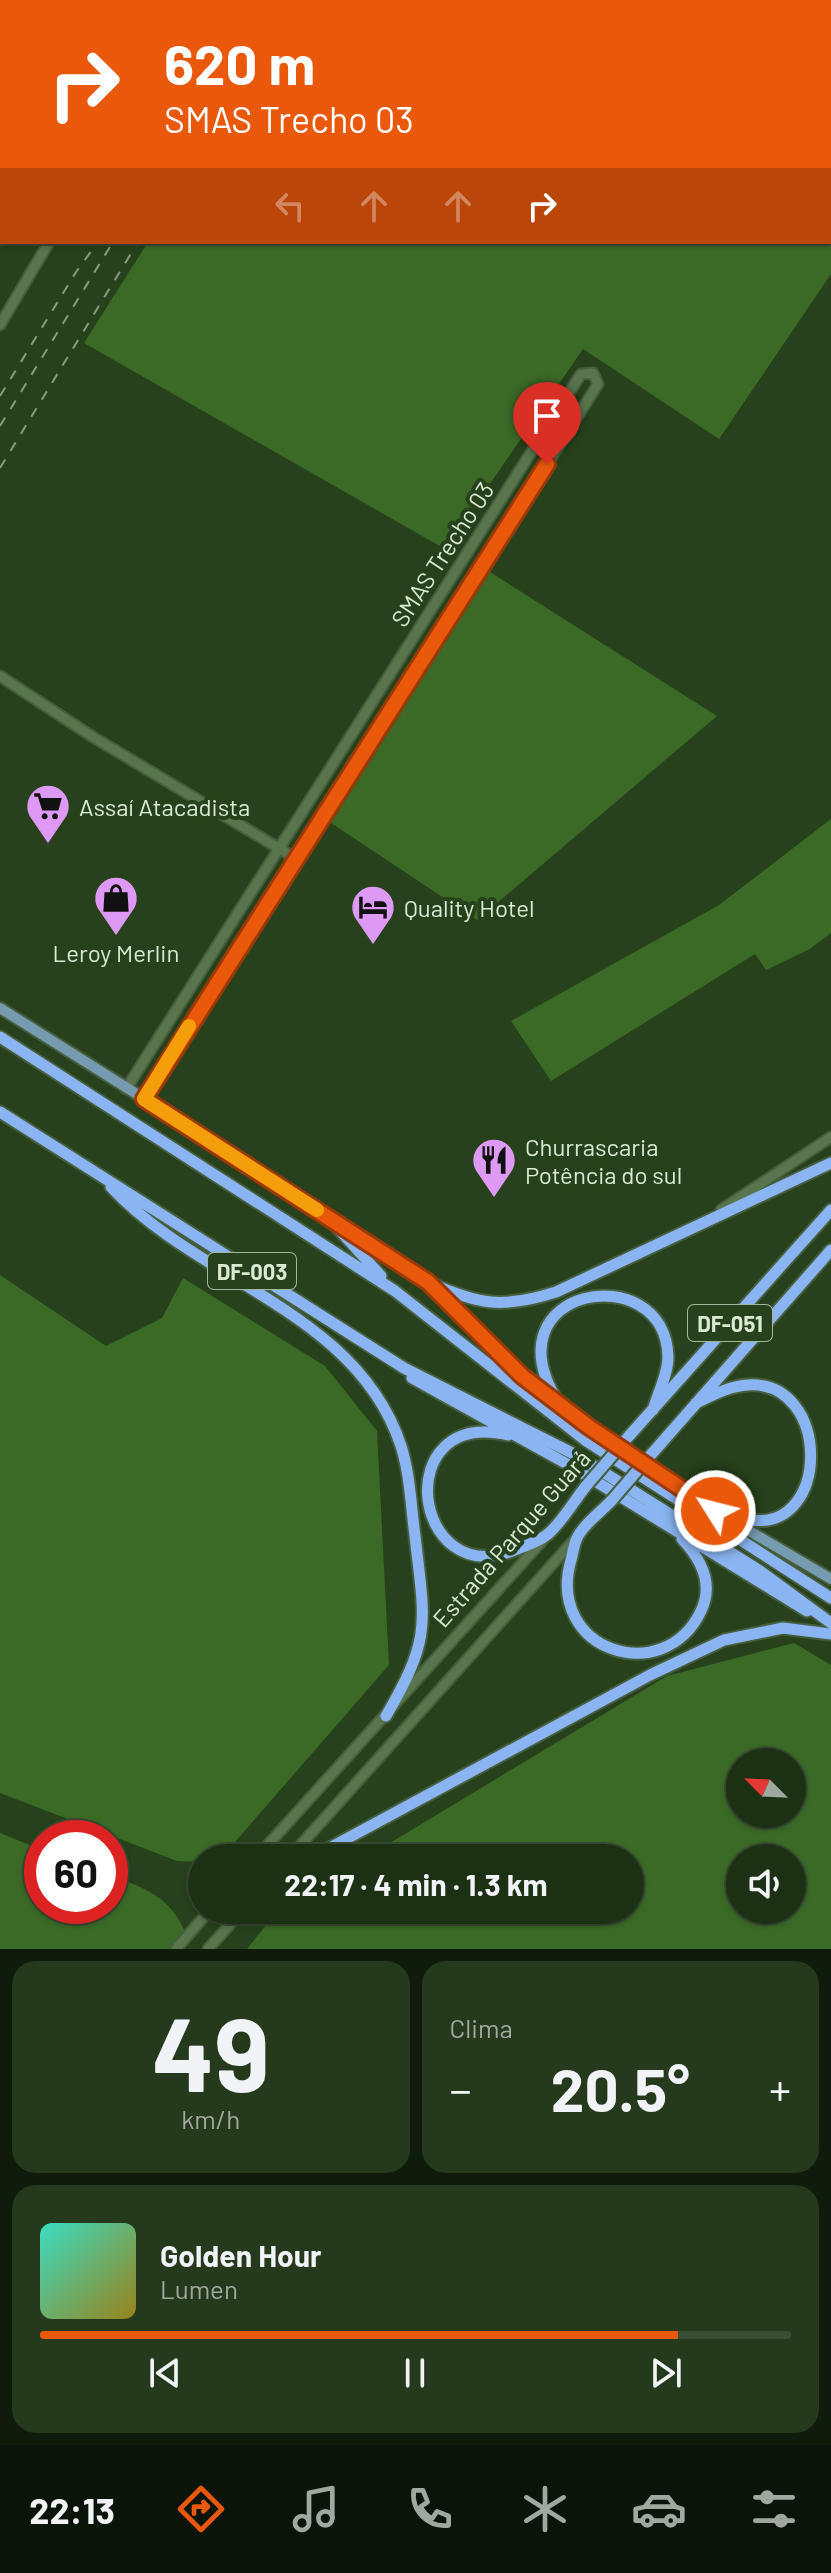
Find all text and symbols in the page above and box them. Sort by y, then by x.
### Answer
text: 620 m [164,29,315,96]
icon: right [32,32,136,136]
text: SMAS Trecho 03 [164,97,414,140]
icon: left [268,184,312,228]
icon: ahead [352,184,396,228]
icon: ahead [436,184,480,228]
icon: right [520,184,564,228]
pin [513,382,581,464]
icon: arrive [525,394,569,438]
street label: SMAS Trecho 03 [384,476,500,632]
supermarket icon: Assaí Atacadista [24,782,72,845]
place label: Assaí Atacadista [79,792,250,821]
shop icon: Leroy Merlin [92,874,140,937]
hotel icon: Quality Hotel [349,883,397,946]
place label: Quality Hotel [404,893,535,922]
place label: Leroy Merlin [53,938,179,967]
place label: Churrascaria Potência do sul [525,1132,682,1189]
restaurant icon: Churrascaria Potência do sul [470,1136,518,1199]
road number: DF-003 [208,1253,296,1289]
road number: DF-051 [688,1305,772,1341]
street label: Estrada Parque Guará [426,1443,596,1633]
position arrow [673,1469,757,1553]
north arrow [726,1748,806,1828]
map controls [726,1748,806,1924]
speed limit sign: 60 [24,1820,128,1924]
button: sound [726,1844,806,1924]
text: 22:17 · 4 min · 1.3 km [284,1866,548,1902]
text: 49 [152,1988,270,2113]
text: Clima [450,2012,513,2043]
text: 20.5° [551,2052,690,2124]
text: − [450,2062,472,2115]
text: + [769,2062,791,2115]
text: km/h [181,2103,240,2134]
text: Golden Hour [160,2237,322,2273]
text: Lumen [160,2273,238,2304]
icon: previous [143,2351,187,2395]
icon: pause [393,2351,437,2395]
icon: next [644,2351,688,2395]
icon: directions [173,2481,229,2537]
icon: music [288,2481,344,2537]
icon: phone [402,2481,458,2537]
icon: climate [517,2481,573,2537]
icon: car [631,2481,687,2537]
icon: filters [746,2481,802,2537]
text: 22:13 [29,2488,115,2531]

